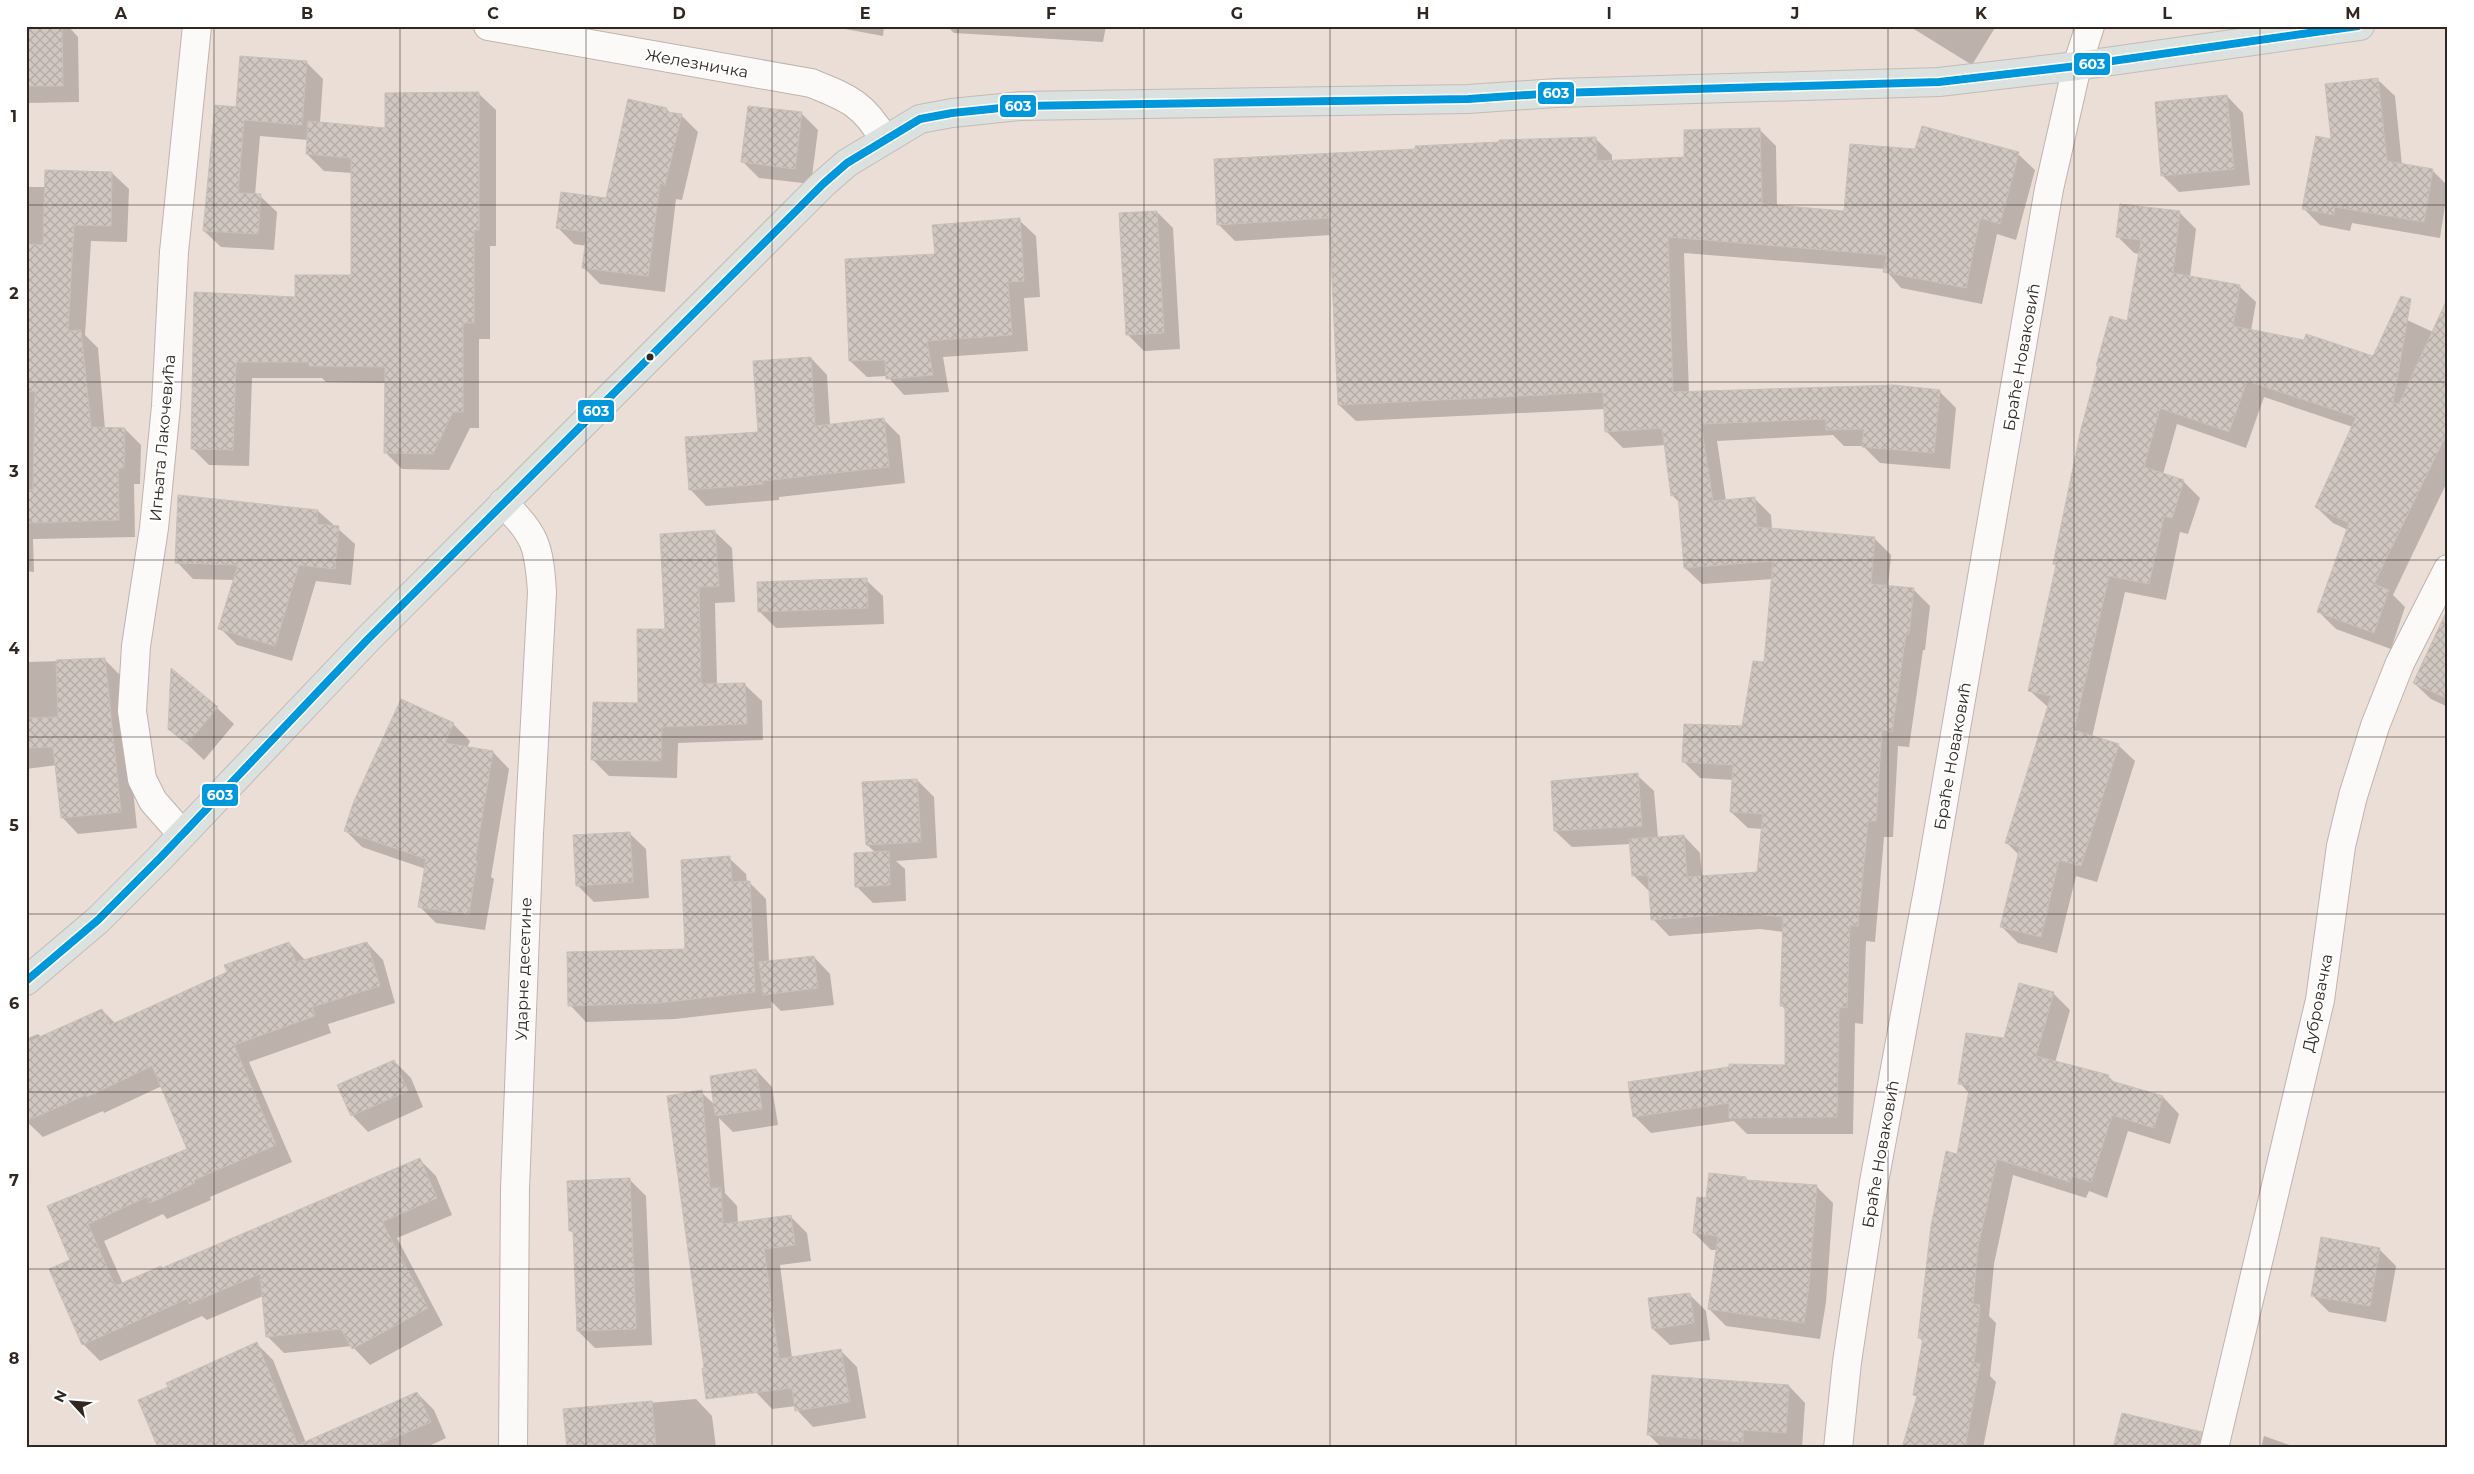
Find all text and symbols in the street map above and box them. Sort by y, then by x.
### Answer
text: A [114,4,128,23]
text: B [301,4,313,23]
text: C [487,4,499,23]
text: D [672,4,686,23]
text: E [860,4,870,23]
text: F [1046,4,1056,23]
text: G [1231,4,1243,23]
text: H [1417,4,1429,23]
text: I [1606,4,1612,23]
text: J [1790,4,1799,23]
text: K [1975,4,1988,23]
text: L [2162,4,2172,23]
text: M [2345,4,2361,23]
street label: Железничка [644,45,750,82]
line badge: 603 [2073,52,2111,76]
text: 603 [2079,55,2105,73]
line badge: 603 [1537,81,1575,105]
text: 603 [1543,84,1569,102]
line badge: 603 [999,94,1037,118]
text: 603 [1005,97,1031,115]
text: 1 [11,107,17,126]
street label: Браће Новаковић [1999,282,2044,432]
text: 2 [9,284,19,303]
unlabelled marker [645,352,655,362]
street label: Игњата Лакочевића [146,354,179,522]
line badge: 603 [577,399,615,423]
text: 603 [583,402,609,420]
text: 3 [8,462,19,481]
text: 4 [8,639,20,658]
street label: Браће Новаковић [1930,681,1975,831]
line badge: 603 [201,783,239,807]
text: 603 [207,786,233,804]
text: 5 [9,816,19,835]
street label: Ударне десетине [511,897,536,1041]
street label: Дубровачка [2299,952,2336,1054]
text: 6 [9,994,19,1013]
street label: Браће Новаковић [1858,1079,1903,1229]
text: 7 [9,1171,19,1190]
text: 8 [9,1349,19,1368]
north arrow [48,1376,98,1426]
text: N [50,1387,71,1405]

